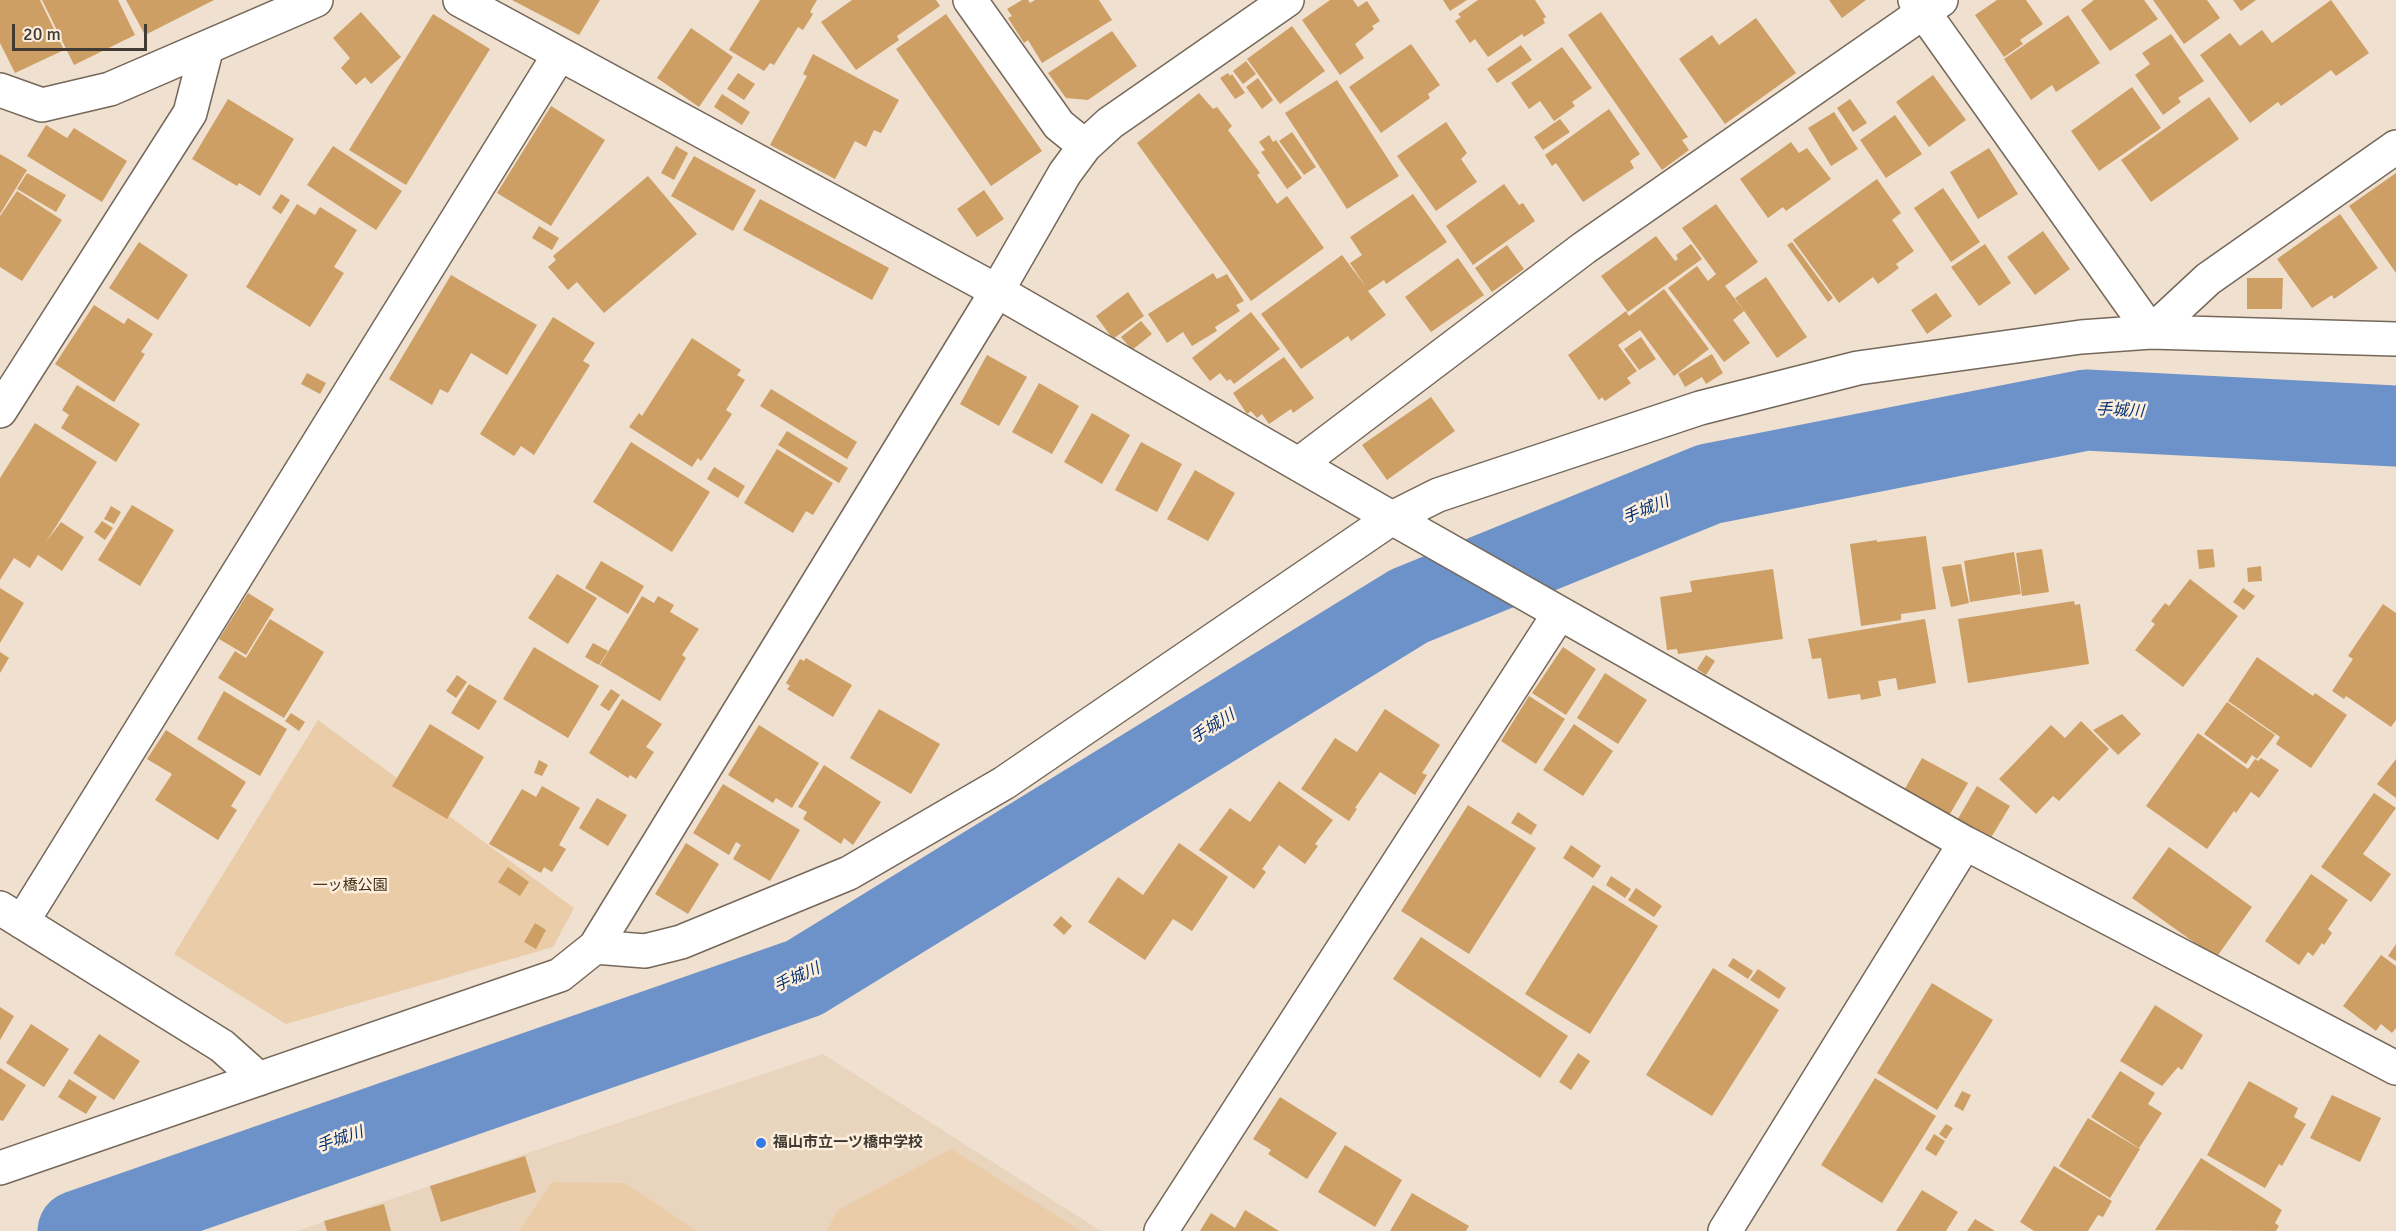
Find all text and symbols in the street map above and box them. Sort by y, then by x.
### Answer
scale bar [15,12,150,50]
text: 20 m [23,23,61,45]
water label: 手城川 [2096,400,2144,422]
water label: 手城川 [1620,492,1672,528]
water label: 手城川 [1188,706,1238,748]
park label: 一ッ橋公園 [313,877,387,895]
water label: 手城川 [771,959,823,997]
water label: 手城川 [314,1123,366,1157]
place label: 福山市立一ツ橋中学校 [773,1134,923,1152]
marker: 福山市立一ツ橋中学校 [754,1136,768,1150]

